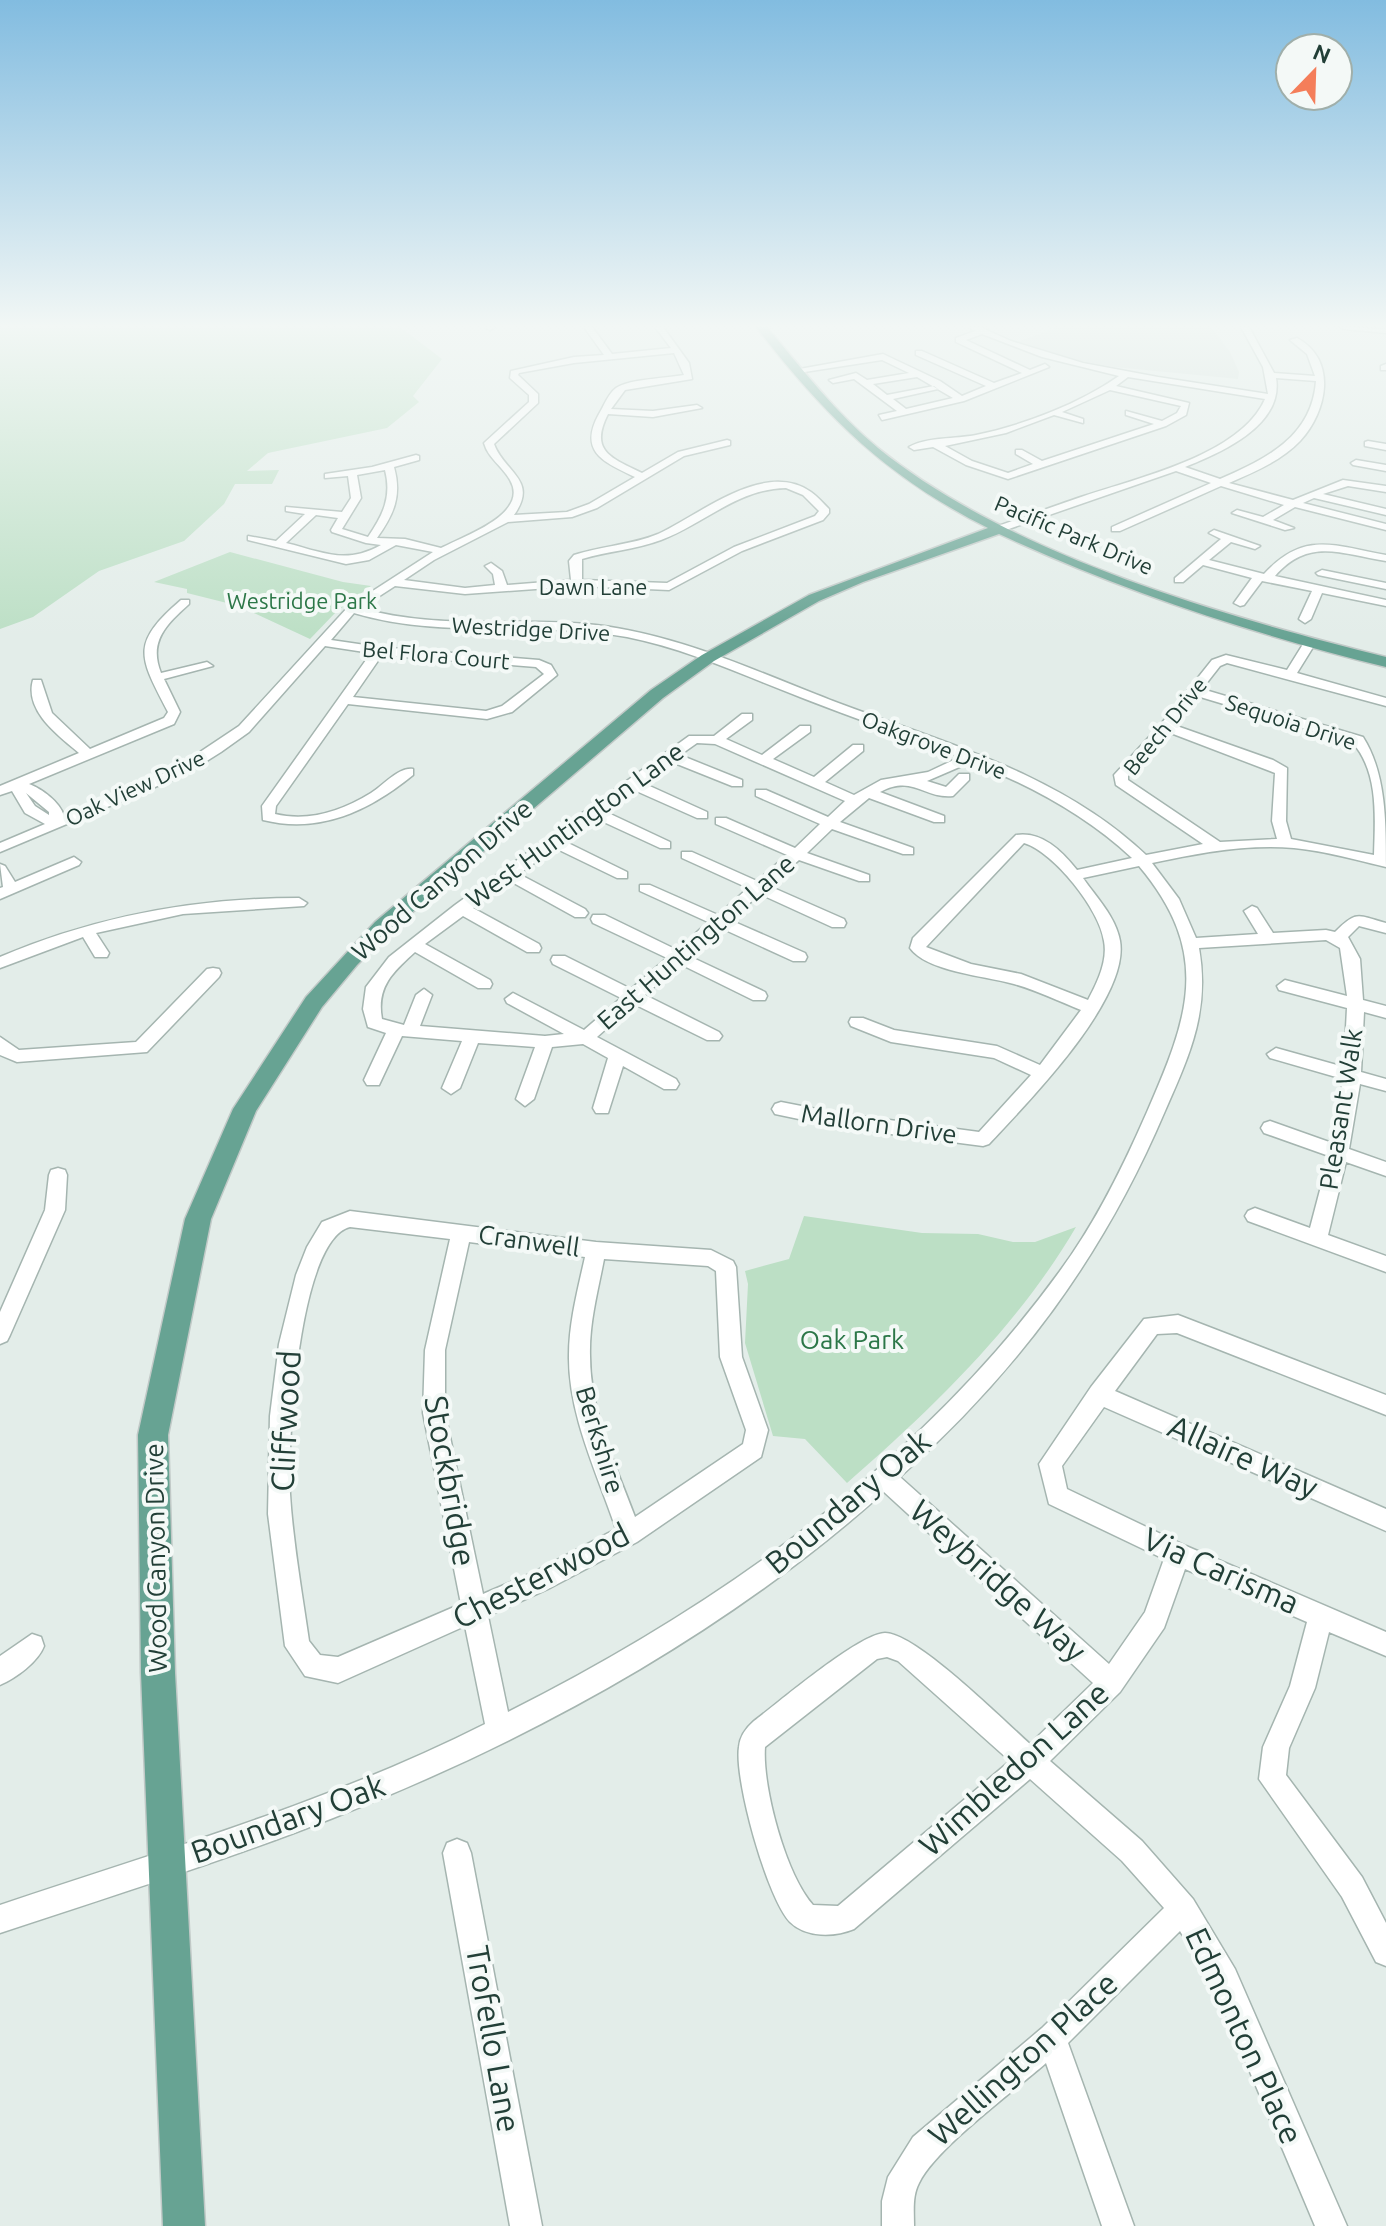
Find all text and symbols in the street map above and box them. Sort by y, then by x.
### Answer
north arrow [1274,32,1354,112]
text: N [1310,38,1334,68]
street label: Pacific Park Drive [991,490,1157,579]
street label: Dawn Lane [539,574,647,599]
park label: Westridge Park [227,588,377,613]
street label: Westridge Drive [451,612,611,645]
street label: Bel Flora Court [361,636,511,673]
street label: Beech Drive [1118,672,1211,779]
street label: Sequoia Drive [1223,689,1360,754]
street label: Oakgrove Drive [858,705,1010,784]
street label: West Huntington Lane [460,736,689,913]
street label: Oak View Drive [61,744,208,831]
street label: Wood Canyon Drive [346,794,538,966]
street label: East Huntington Lane [591,848,800,1035]
street label: Pleasant Walk [1313,1026,1368,1191]
street label: Mallorn Drive [799,1098,959,1149]
street label: Cranwell [477,1219,582,1262]
park label: Oak Park [800,1325,904,1354]
street label: Cliffwood [263,1349,307,1493]
street label: Berkshire [570,1383,630,1497]
street label: Stockbridge [418,1393,484,1569]
street label: Allaire Way [1163,1407,1324,1505]
street label: Boundary Oak [758,1422,937,1581]
street label: Wood Canyon Drive [139,1443,172,1673]
street label: Weybridge Way [903,1492,1094,1668]
street label: Chesterwood [446,1515,635,1635]
street label: Via Carisma [1138,1520,1305,1620]
street label: Wimbledon Lane [911,1674,1115,1863]
street label: Boundary Oak [186,1766,390,1870]
street label: Edmonton Place [1179,1922,1311,2149]
street label: Trofello Lane [460,1943,528,2135]
street label: Wellington Place [921,1964,1124,2152]

